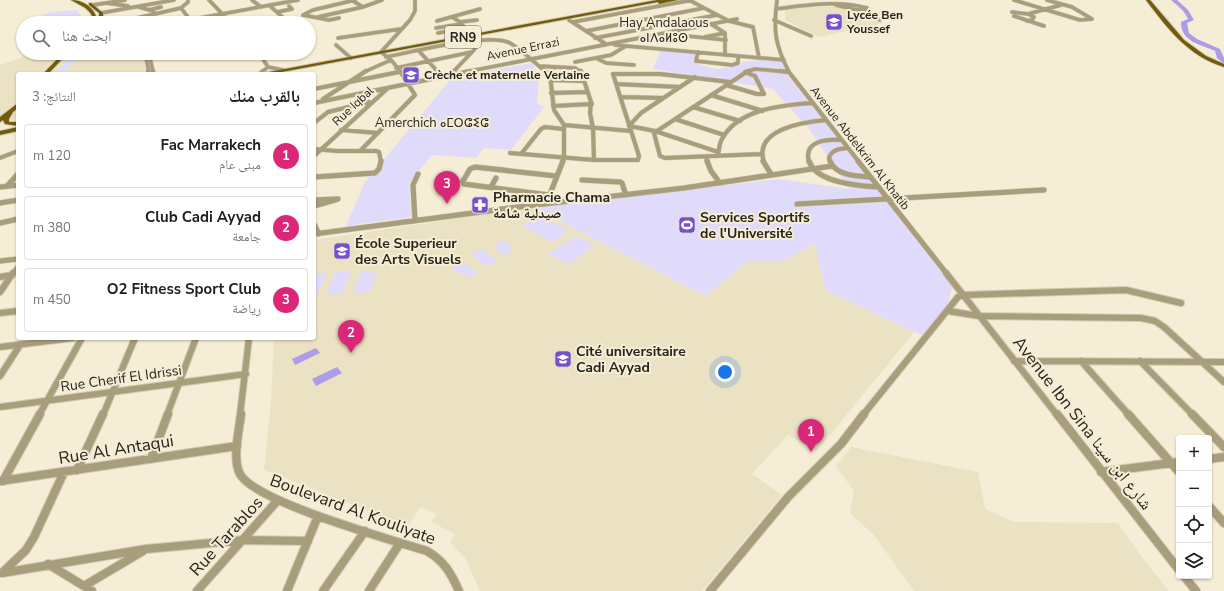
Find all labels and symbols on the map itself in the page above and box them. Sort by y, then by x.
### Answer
place label: Lycée Ben Youssef [846,7,903,37]
school or university icon: Lycée Ben Youssef [824,12,844,32]
district label: Hay Andalaous ⴰⵏⴷⴰⵍⵓⵙ [619,14,709,47]
road number: RN9 [445,26,481,48]
street label: Avenue Errazi [485,33,561,65]
school or university icon: Crèche et maternelle Verlaine [401,65,421,85]
place label: Crèche et maternelle Verlaine [424,67,590,83]
street label: Rue Iqbal [329,82,378,129]
street label: Avenue Abdelkrim Al Khatib [807,83,913,213]
district label: Amerchich ⴰⵎⵔⵛⵉⵛ [375,114,489,132]
pin: 3 [434,171,460,204]
place label: Pharmacie Chama صيدلية شامة [493,188,610,223]
pharmacy icon: Pharmacie Chama صيدلية شامة [470,195,490,215]
place label: Services Sportifs de l'Université [700,208,810,243]
sports icon: Services Sportifs de l'Université [677,215,697,235]
place label: École Superieur des Arts Visuels [355,234,461,269]
school or university icon: École Superieur des Arts Visuels [332,241,352,261]
pin: 2 [338,320,364,353]
street label: Avenue Ibn Sina شارع ابن سينا [1008,332,1158,515]
place label: Cité universitaire Cadi Ayyad [576,342,686,377]
school or university icon: Cité universitaire Cadi Ayyad [553,349,573,369]
street label: Rue Cherif El Idrissi [59,361,183,396]
your location [715,362,735,382]
pin: 1 [798,419,824,452]
street label: Rue Al Antaqui [57,429,175,470]
street label: Boulevard Al Kouliyate [267,469,439,550]
street label: Rue Tarablos [184,492,268,581]

